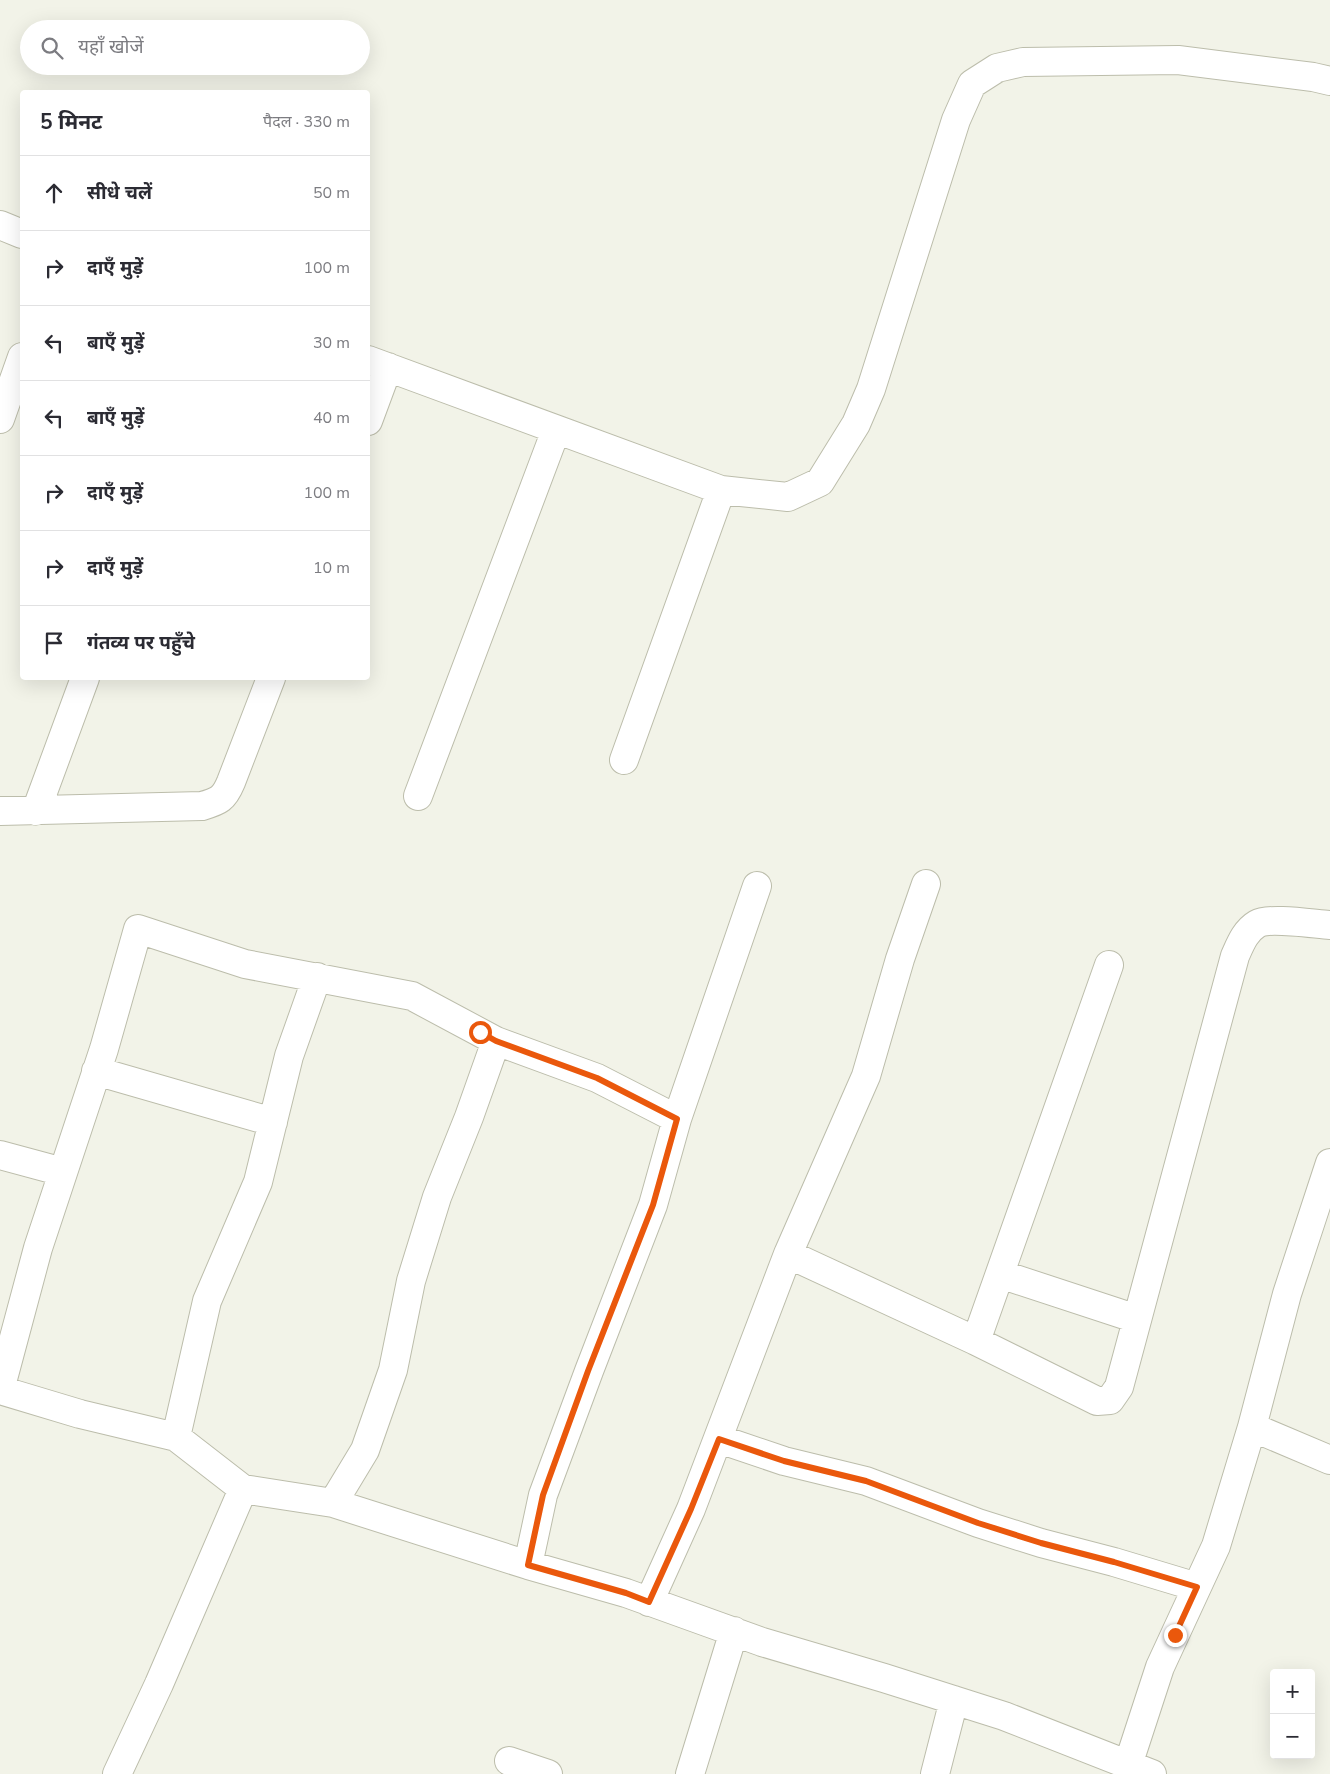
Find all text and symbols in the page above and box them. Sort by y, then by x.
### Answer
search box [20,20,370,75]
icon: search [38,34,66,62]
text: यहाँ खोजें [78,34,143,60]
text: 5 मिनट [40,108,102,136]
text: पैदल · 330 m [263,111,350,133]
icon: ahead [40,179,68,207]
text: सीधे चलें [87,180,152,206]
text: 50 m [313,182,350,204]
icon: right [40,254,68,282]
text: दाएँ मुड़ें [87,255,143,281]
text: 100 m [303,257,350,279]
icon: left [40,329,68,357]
text: बाएँ मुड़ें [87,330,144,356]
text: 30 m [313,332,350,354]
icon: left [40,404,68,432]
text: बाएँ मुड़ें [87,405,144,431]
text: 40 m [313,407,350,429]
icon: right [40,479,68,507]
text: दाएँ मुड़ें [87,480,143,506]
text: 100 m [303,482,350,504]
icon: right [40,554,68,582]
text: दाएँ मुड़ें [87,555,143,581]
text: 10 m [313,557,350,579]
icon: arrive [40,629,68,657]
text: गंतव्य पर पहुँचे [87,630,195,656]
route start [469,1021,492,1044]
route end [1164,1624,1187,1647]
map controls [1270,1669,1315,1759]
button: + [1270,1669,1315,1714]
button: − [1270,1714,1315,1759]

